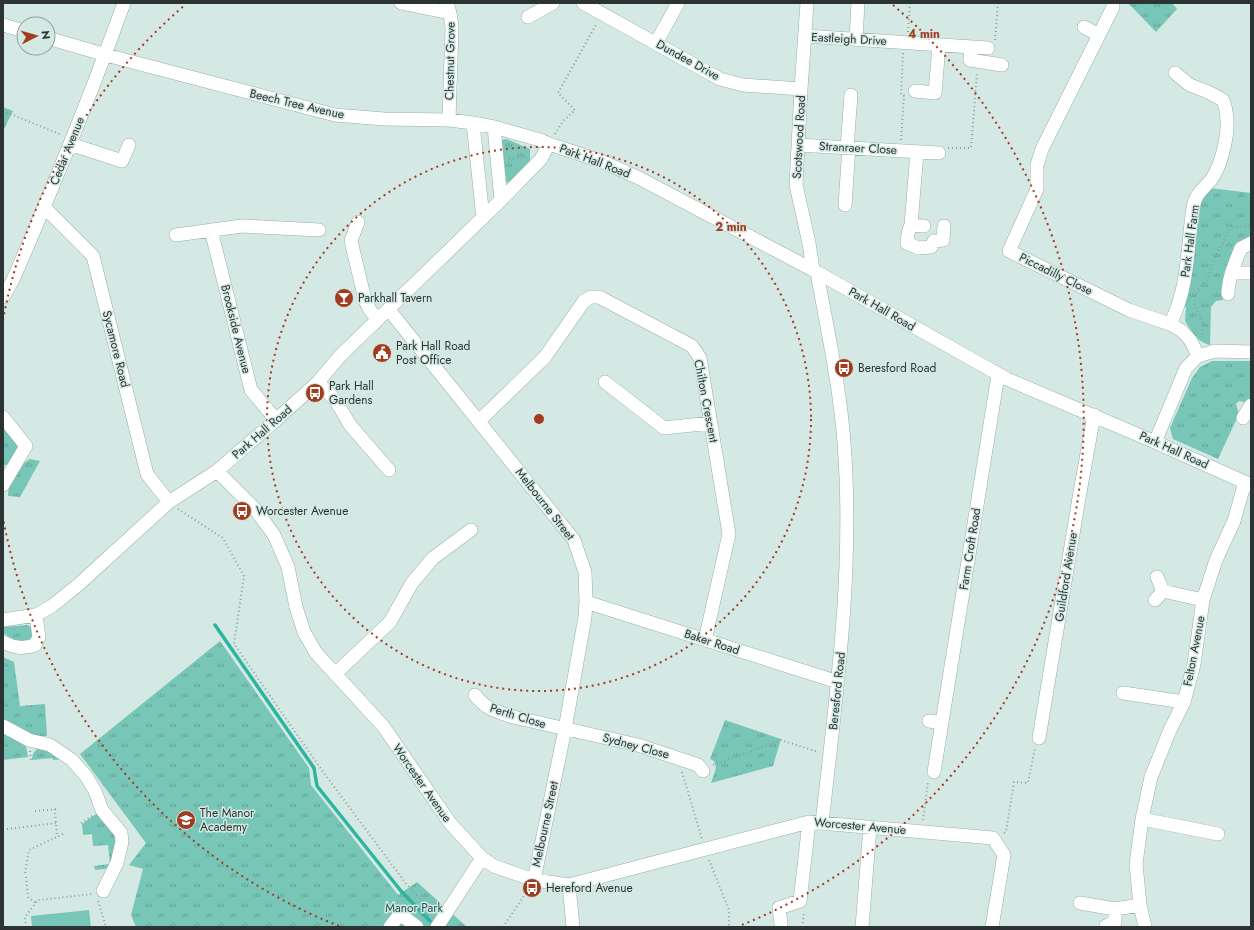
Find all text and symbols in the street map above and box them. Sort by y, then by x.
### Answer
north arrow [16,16,56,56]
street label: Chestnut Grove [440,22,460,100]
text: 4 min [908,25,940,43]
street label: Eastleigh Drive [811,28,887,50]
text: N [38,30,54,40]
street label: Dundee Drive [653,35,723,85]
street label: Beech Tree Avenue [248,84,346,124]
street label: Scotswood Road [788,95,810,179]
street label: Cedar Avenue [45,114,89,188]
street label: Stranraer Close [819,137,897,159]
street label: Park Hall Road [557,139,633,183]
street label: Park Hall Farm [1176,203,1204,279]
text: 2 min [715,218,747,236]
street label: Piccadilly Close [1016,248,1096,300]
street label: Brookside Avenue [216,283,256,375]
street label: Park Hall Road [845,283,919,335]
bar icon: Parkhall Tavern [333,287,355,309]
place label: Parkhall Tavern [358,289,432,307]
street label: Sycamore Road [98,309,134,389]
place label: Park Hall Road Post Office [396,337,470,369]
public building icon: Park Hall Road Post Office [371,342,393,364]
bus stop icon: Beresford Road [833,357,855,379]
street label: Chilton Crescent [689,358,723,444]
place label: Beresford Road [858,359,936,377]
place label: Park Hall Gardens [329,377,374,409]
bus stop icon: Park Hall Gardens [304,382,326,404]
street label: Park Hall Road [228,401,296,463]
centre of rings [532,412,546,426]
street label: Park Hall Road [1136,427,1212,473]
street label: Melbourne Street [511,464,579,544]
bus stop icon: Worcester Avenue [231,500,253,522]
place label: Worcester Avenue [256,502,348,520]
street label: Farm Croft Road [955,507,985,591]
street label: Guildford Avenue [1050,531,1082,623]
street label: Felton Avenue [1178,614,1210,688]
street label: Baker Road [682,625,742,659]
street label: Beresford Road [824,651,850,731]
street label: Perth Close [488,699,548,733]
street label: Sydney Close [601,728,671,764]
street label: Worcester Avenue [388,740,456,826]
street label: Melbourne Street [527,779,563,869]
place label: The Manor Academy [200,804,255,836]
school or university icon: The Manor Academy [175,809,197,831]
street label: Worcester Avenue [813,813,907,839]
bus stop icon: Hereford Avenue [521,877,543,899]
place label: Hereford Avenue [546,879,633,897]
park label: Manor Park [385,899,443,917]

